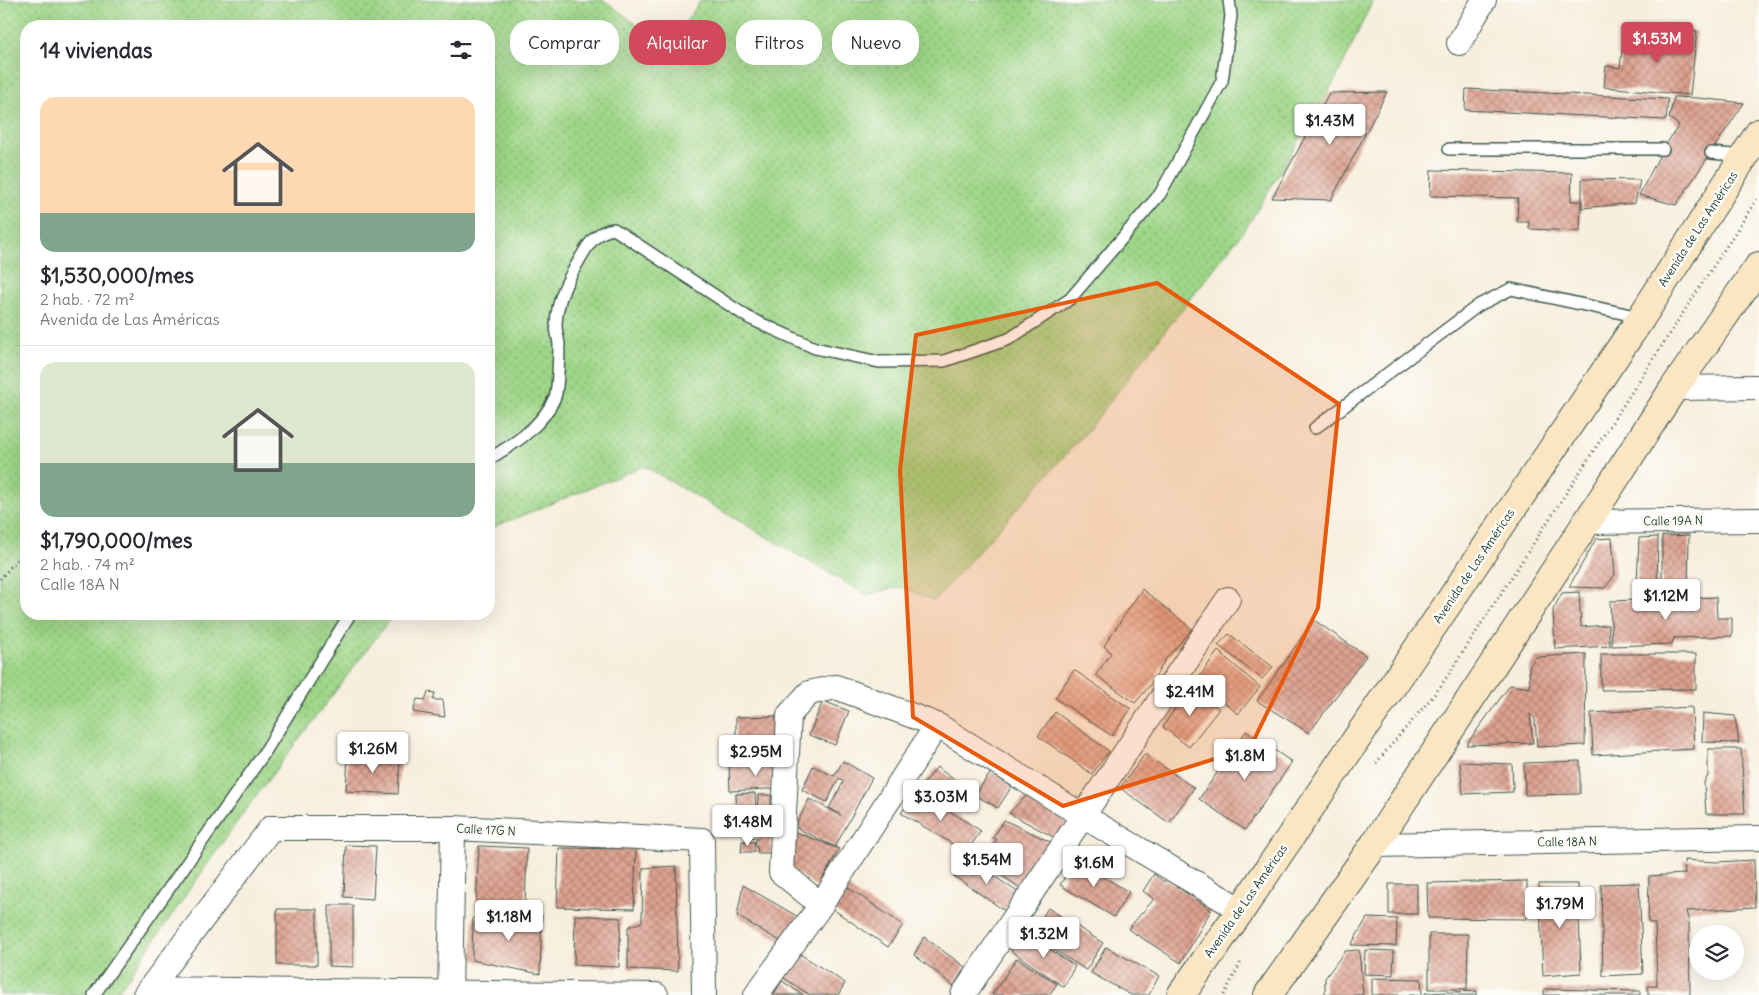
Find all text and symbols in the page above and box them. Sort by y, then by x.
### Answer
chip: Comprar [510,20,619,65]
chip: Alquilar [629,20,726,65]
chip: Filtros [736,20,822,65]
chip: Nuevo [832,20,919,65]
pin: $1.53M [1616,22,1698,64]
text: $1.53M [1632,28,1682,48]
icon: filters [447,36,475,64]
text: 14 viviendas [40,37,153,64]
pin: $1.43M [1289,104,1371,146]
text: $1.43M [1305,110,1355,130]
icon: home [213,129,303,219]
street label: Avenida de Las Américas [1655,168,1741,289]
text: $1,530,000/mes [40,262,194,289]
text: 2 hab. · 72 m² [40,289,135,309]
text: Avenida de Las Américas [40,309,220,329]
icon: home [213,395,303,485]
street label: Avenida de Las Américas [1430,506,1518,626]
street label: Calle 19A N [1643,512,1703,529]
text: $1,790,000/mes [40,527,192,554]
text: 2 hab. · 74 m² [40,554,135,574]
text: Calle 18A N [40,574,120,594]
pin: $1.12M [1625,578,1707,621]
text: $1.12M [1643,585,1689,605]
pin: $2.41M [1149,674,1231,717]
text: $2.41M [1165,681,1215,701]
pin: $1.26M [332,732,414,774]
pin: $2.95M [715,734,797,777]
text: $1.26M [348,738,398,758]
pin: $1.8M [1210,738,1280,781]
text: $2.95M [730,741,782,761]
text: $1.8M [1225,745,1265,765]
pin: $3.03M [900,780,982,822]
text: $3.03M [914,786,968,806]
pin: $1.48M [707,804,789,847]
text: $1.48M [723,811,773,831]
street label: Calle 17G N [456,820,516,839]
street label: Calle 18A N [1537,833,1597,850]
street label: Avenida de Las Américas [1201,841,1290,960]
pin: $1.54M [946,842,1028,885]
pin: $1.6M [1059,846,1129,888]
text: $1.54M [962,849,1012,869]
text: $1.6M [1074,852,1114,872]
pin: $1.79M [1519,886,1601,929]
text: $1.79M [1536,893,1584,913]
pin: $1.18M [468,900,550,942]
text: $1.18M [486,906,532,926]
pin: $1.32M [1003,916,1085,959]
text: $1.32M [1019,923,1069,943]
map controls [1689,925,1744,980]
button: layers [1689,925,1744,980]

